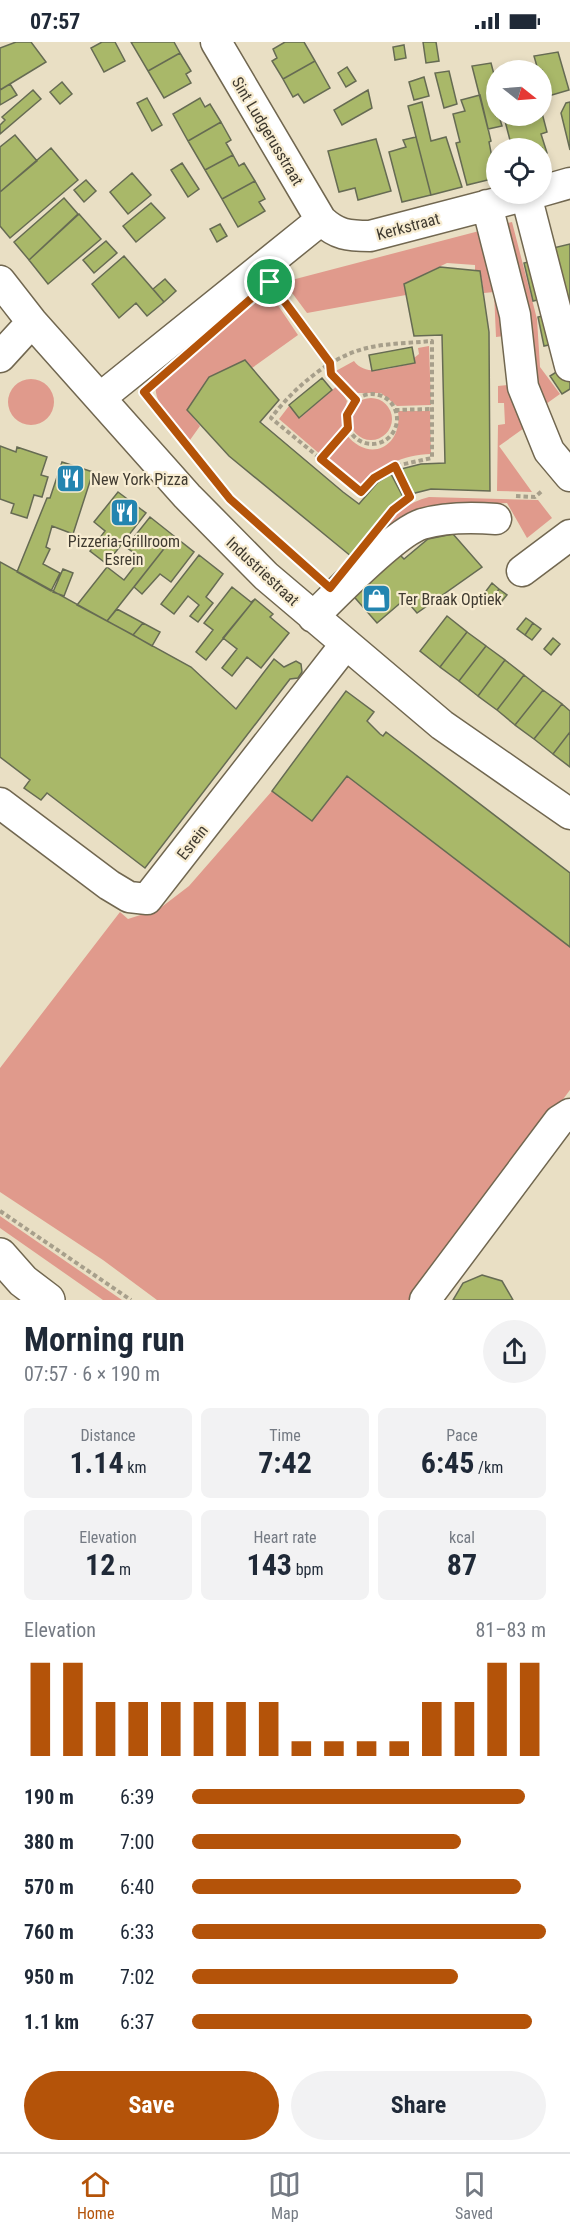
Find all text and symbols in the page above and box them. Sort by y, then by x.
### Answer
text: 07:57 [30,9,81,34]
north arrow [486,60,552,126]
map controls [486,60,552,204]
street label: Sint Ludgerusstraat [228,74,308,189]
button: locate [486,138,552,204]
street label: Kerkstraat [374,209,442,244]
pin [244,256,295,307]
icon: arrive [253,265,286,298]
restaurant icon: New York Pizza [54,463,86,495]
place label: New York Pizza [91,470,188,489]
restaurant icon: Pizzeria-Grillroom Esrein [108,497,140,529]
place label: Pizzeria-Grillroom Esrein [68,532,180,569]
street label: Industriestraat [222,533,303,610]
shop icon: Ter Braak Optiek [361,583,393,615]
place label: Ter Braak Optiek [398,590,503,609]
street label: Esrein [173,821,212,863]
text: Morning run [24,1320,185,1359]
button: share [483,1320,546,1383]
text: 07:57 · 6 × 190 m [24,1362,160,1386]
text: Distance [80,1426,136,1445]
text: Time [269,1426,301,1445]
text: Pace [446,1426,478,1445]
text: 1.14 [69,1445,124,1480]
text: 7:42 [258,1445,312,1480]
text: 6:45 [421,1445,474,1480]
text: km [124,1458,147,1477]
text: /km [474,1458,503,1477]
text: Elevation [79,1528,137,1547]
text: Heart rate [253,1528,317,1547]
text: kcal [449,1528,475,1547]
text: 12 [85,1547,115,1582]
text: 143 [247,1547,292,1582]
text: 87 [447,1547,477,1582]
text: m [115,1560,131,1579]
text: bpm [292,1560,323,1579]
text: Elevation [24,1618,96,1642]
text: 81–83 m [475,1618,546,1642]
text: 190 m [24,1785,74,1809]
text: 6:39 [120,1785,154,1809]
text: 380 m [24,1830,74,1854]
text: 7:00 [120,1830,154,1854]
text: 570 m [24,1875,74,1899]
text: 6:40 [120,1875,154,1899]
text: 760 m [24,1920,74,1944]
text: 6:33 [120,1920,154,1944]
text: 950 m [24,1965,74,1989]
text: 7:02 [120,1965,154,1989]
text: 1.1 km [24,2010,79,2034]
text: 6:37 [120,2010,154,2034]
button: Save [24,2071,279,2140]
button: Share [291,2071,546,2140]
tab: Home [77,2168,114,2223]
tab: Map [268,2168,301,2223]
tab: Saved [455,2168,493,2223]

